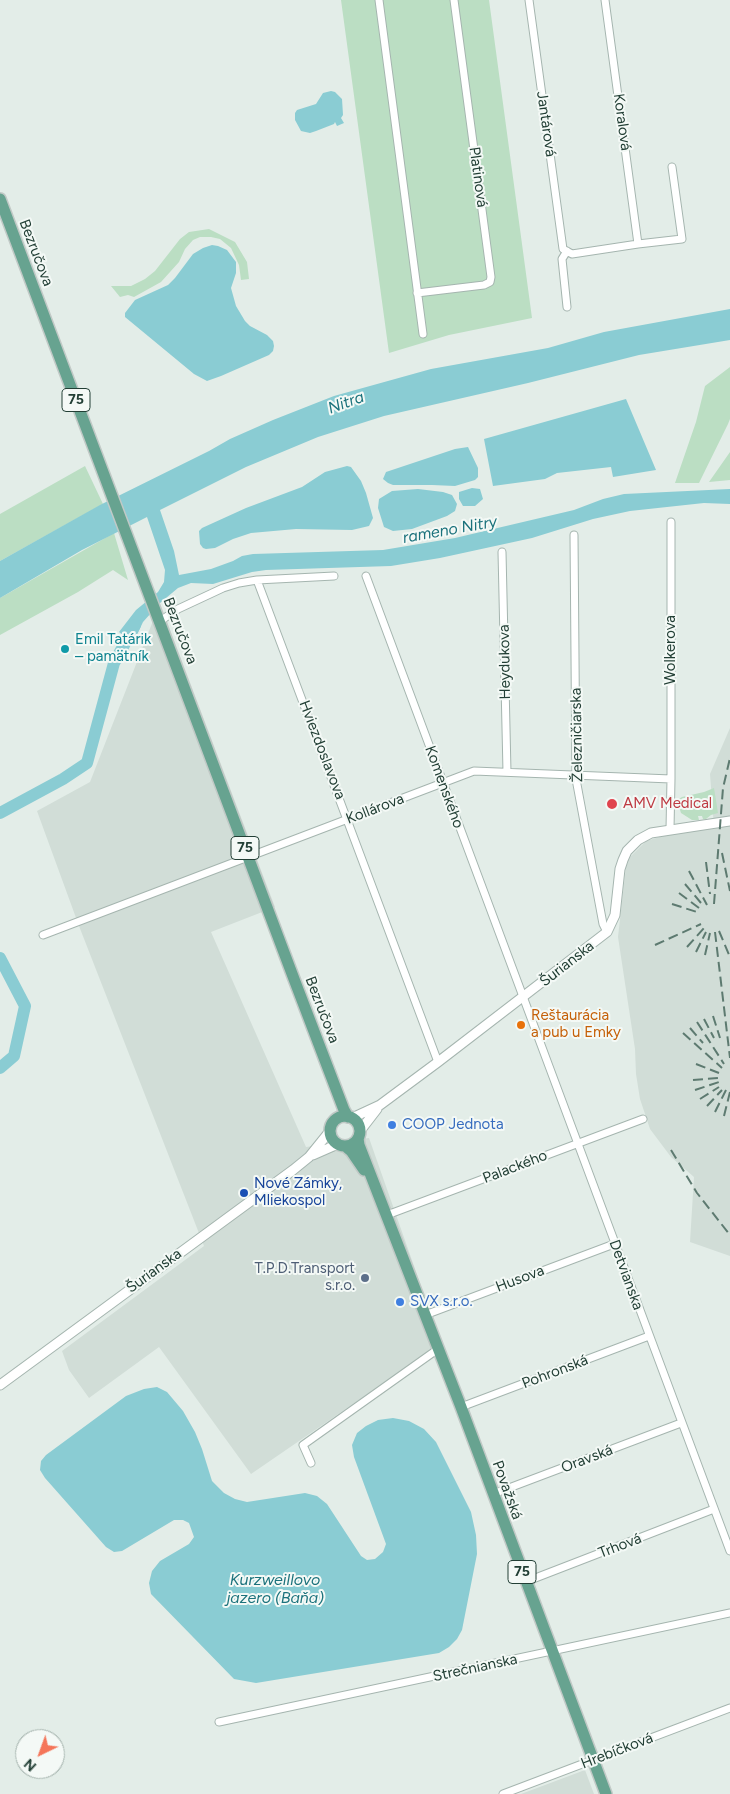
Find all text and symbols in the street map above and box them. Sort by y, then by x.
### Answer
street label: Jantárová [533,90,559,158]
street label: Koralová [609,92,635,152]
street label: Platinová [465,146,491,208]
street label: Bezručova [15,217,57,289]
road number: 75 [62,388,90,412]
water label: Nitra [325,388,367,418]
water label: rameno Nitry [401,512,499,548]
street label: Bezručova [159,595,201,667]
street label: Wolkerova [662,615,680,685]
street label: Heydukova [495,624,515,700]
place label: Emil Tatárik – pamätník [75,631,151,666]
marker: Emil Tatárik – pamätník [59,643,71,655]
street label: Železničiarska [567,688,587,782]
street label: Hviezdoslavova [295,698,349,802]
street label: Komenského [421,743,467,831]
street label: Kollárova [343,790,407,828]
place label: AMV Medical [623,795,712,813]
marker: AMV Medical [605,797,619,811]
road number: 75 [231,836,259,860]
street label: Šurianska [536,937,598,991]
street label: Bezručova [301,974,343,1046]
place label: Reštaurácia a pub u Emky [531,1007,621,1042]
marker: Reštaurácia a pub u Emky [515,1019,527,1031]
place label: COOP Jednota [402,1116,504,1134]
marker: COOP Jednota [386,1119,398,1131]
street label: Palackého [480,1146,550,1188]
place label: Nové Zámky, Mliekospol [254,1175,342,1210]
marker: Nové Zámky, Mliekospol [238,1187,250,1199]
street label: Detvianska [605,1238,647,1312]
street label: Šurianska [123,1245,185,1297]
place label: T.P.D.Transport s.r.o. [254,1260,355,1295]
street label: Husova [493,1262,547,1296]
marker: T.P.D.Transport s.r.o. [359,1272,371,1284]
place label: SVX s.r.o. [410,1293,473,1311]
marker: SVX s.r.o. [394,1296,406,1308]
street label: Pohronská [519,1351,591,1393]
street label: Oravská [559,1441,615,1477]
street label: Považská [488,1458,526,1522]
street label: Trhová [596,1530,644,1562]
road number: 75 [508,1560,536,1584]
water label: Kurzweillovo jazero (Baňa) [226,1570,324,1608]
street label: Strečnianska [431,1650,519,1686]
north arrow [15,1729,65,1779]
street label: Hrebíčková [578,1729,656,1773]
text: N [21,1755,40,1775]

